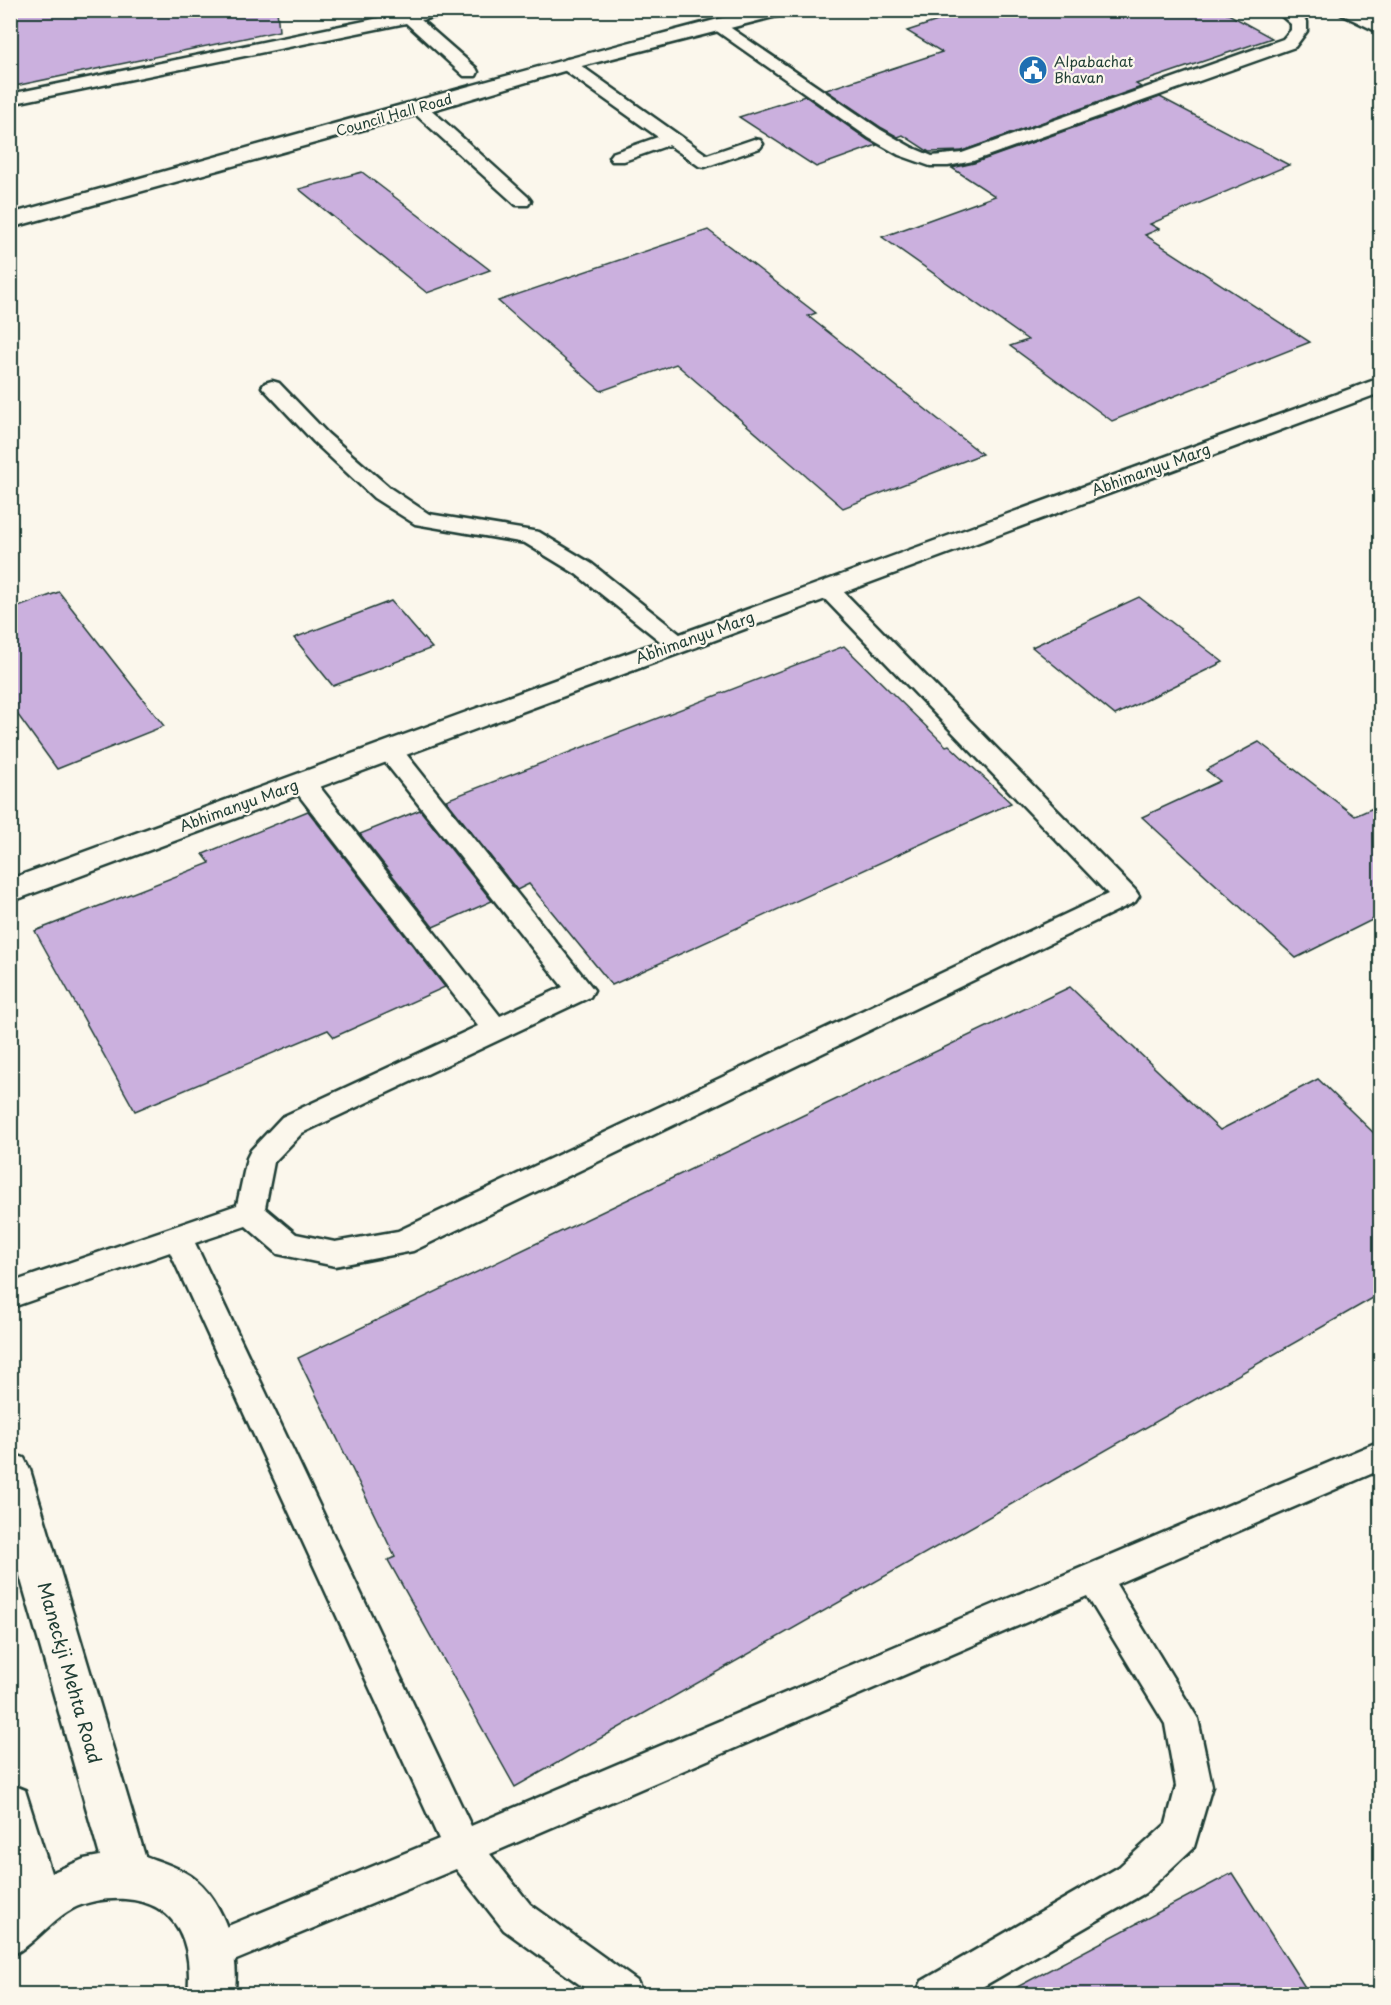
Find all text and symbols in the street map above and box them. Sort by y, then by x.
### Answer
place label: Alpabachat Bhavan [1054,51,1133,88]
public building icon: Alpabachat Bhavan [1017,54,1049,86]
street label: Council Hall Road [333,88,454,141]
street label: Abhimanyu Marg [1088,436,1213,501]
street label: Abhimanyu Marg [632,604,757,669]
street label: Abhimanyu Marg [176,772,301,837]
street label: Maneckji Mehta Road [32,1579,109,1767]

